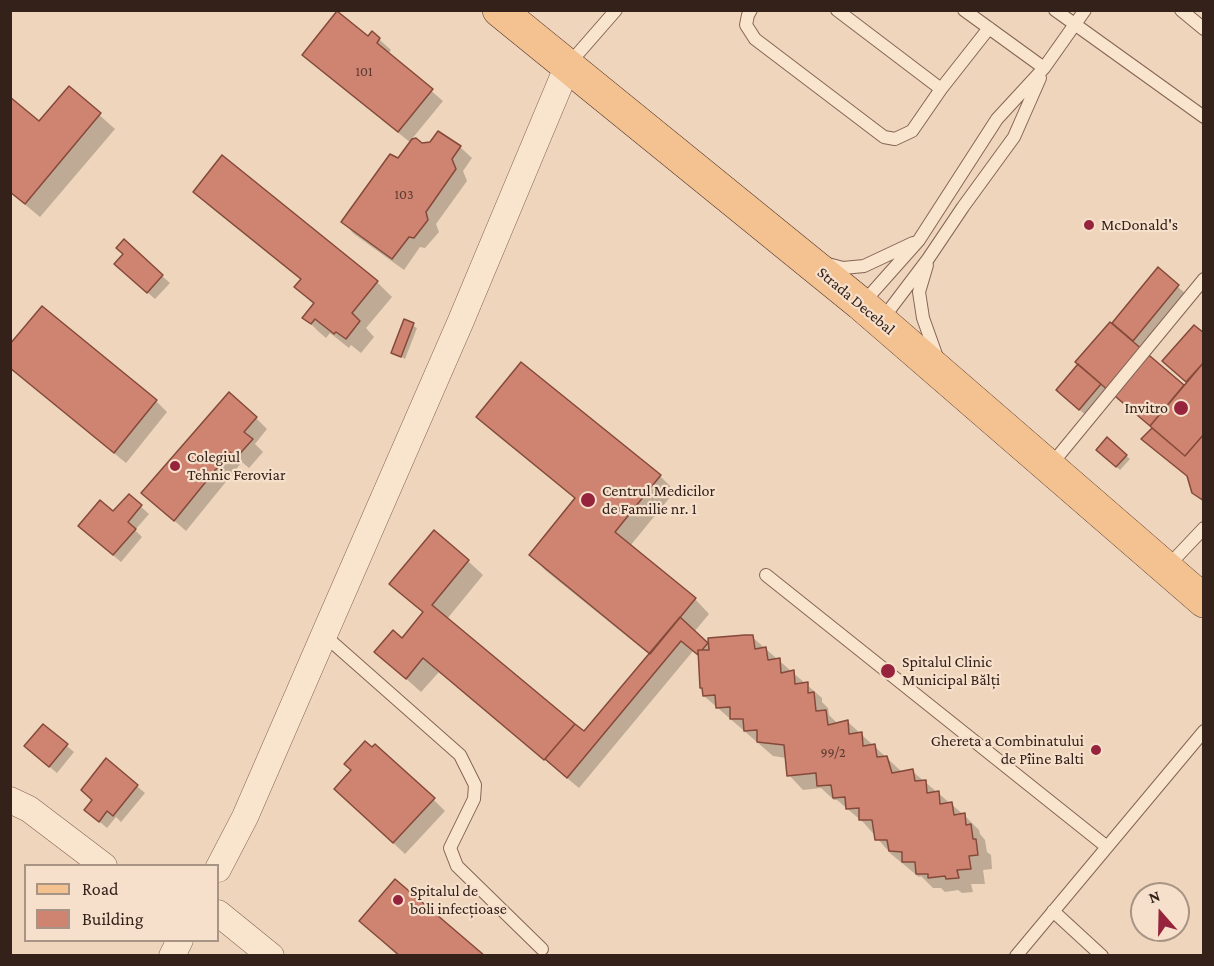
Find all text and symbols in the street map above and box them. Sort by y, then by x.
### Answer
house number: 101 [355,64,373,80]
house number: 103 [394,187,414,203]
place label: McDonald's [1101,215,1178,235]
marker: McDonald's [1082,218,1096,232]
street label: Strada Decebal [813,263,899,339]
place label: Invitro [1124,398,1168,418]
marker: Invitro [1172,399,1190,417]
place label: Colegiul Tehnic Feroviar [187,447,286,485]
marker: Colegiul Tehnic Feroviar [168,459,182,473]
place label: Centrul Medicilor de Familie nr. 1 [602,481,715,519]
marker: Centrul Medicilor de Familie nr. 1 [579,491,597,509]
place label: Spitalul Clinic Municipal Bălți [902,652,1000,690]
marker: Spitalul Clinic Municipal Bălți [879,662,897,680]
place label: Ghereta a Combinatului de Pîine Balti [931,731,1084,769]
marker: Ghereta a Combinatului de Pîine Balti [1089,743,1103,757]
house number: 99/2 [820,745,846,761]
legend [24,864,219,942]
text: Road [82,879,119,899]
place label: Spitalul de boli infecțioase [410,881,507,919]
north arrow [1130,882,1190,942]
text: N [1146,887,1162,906]
marker: Spitalul de boli infecțioase [391,893,405,907]
text: Building [82,909,143,929]

